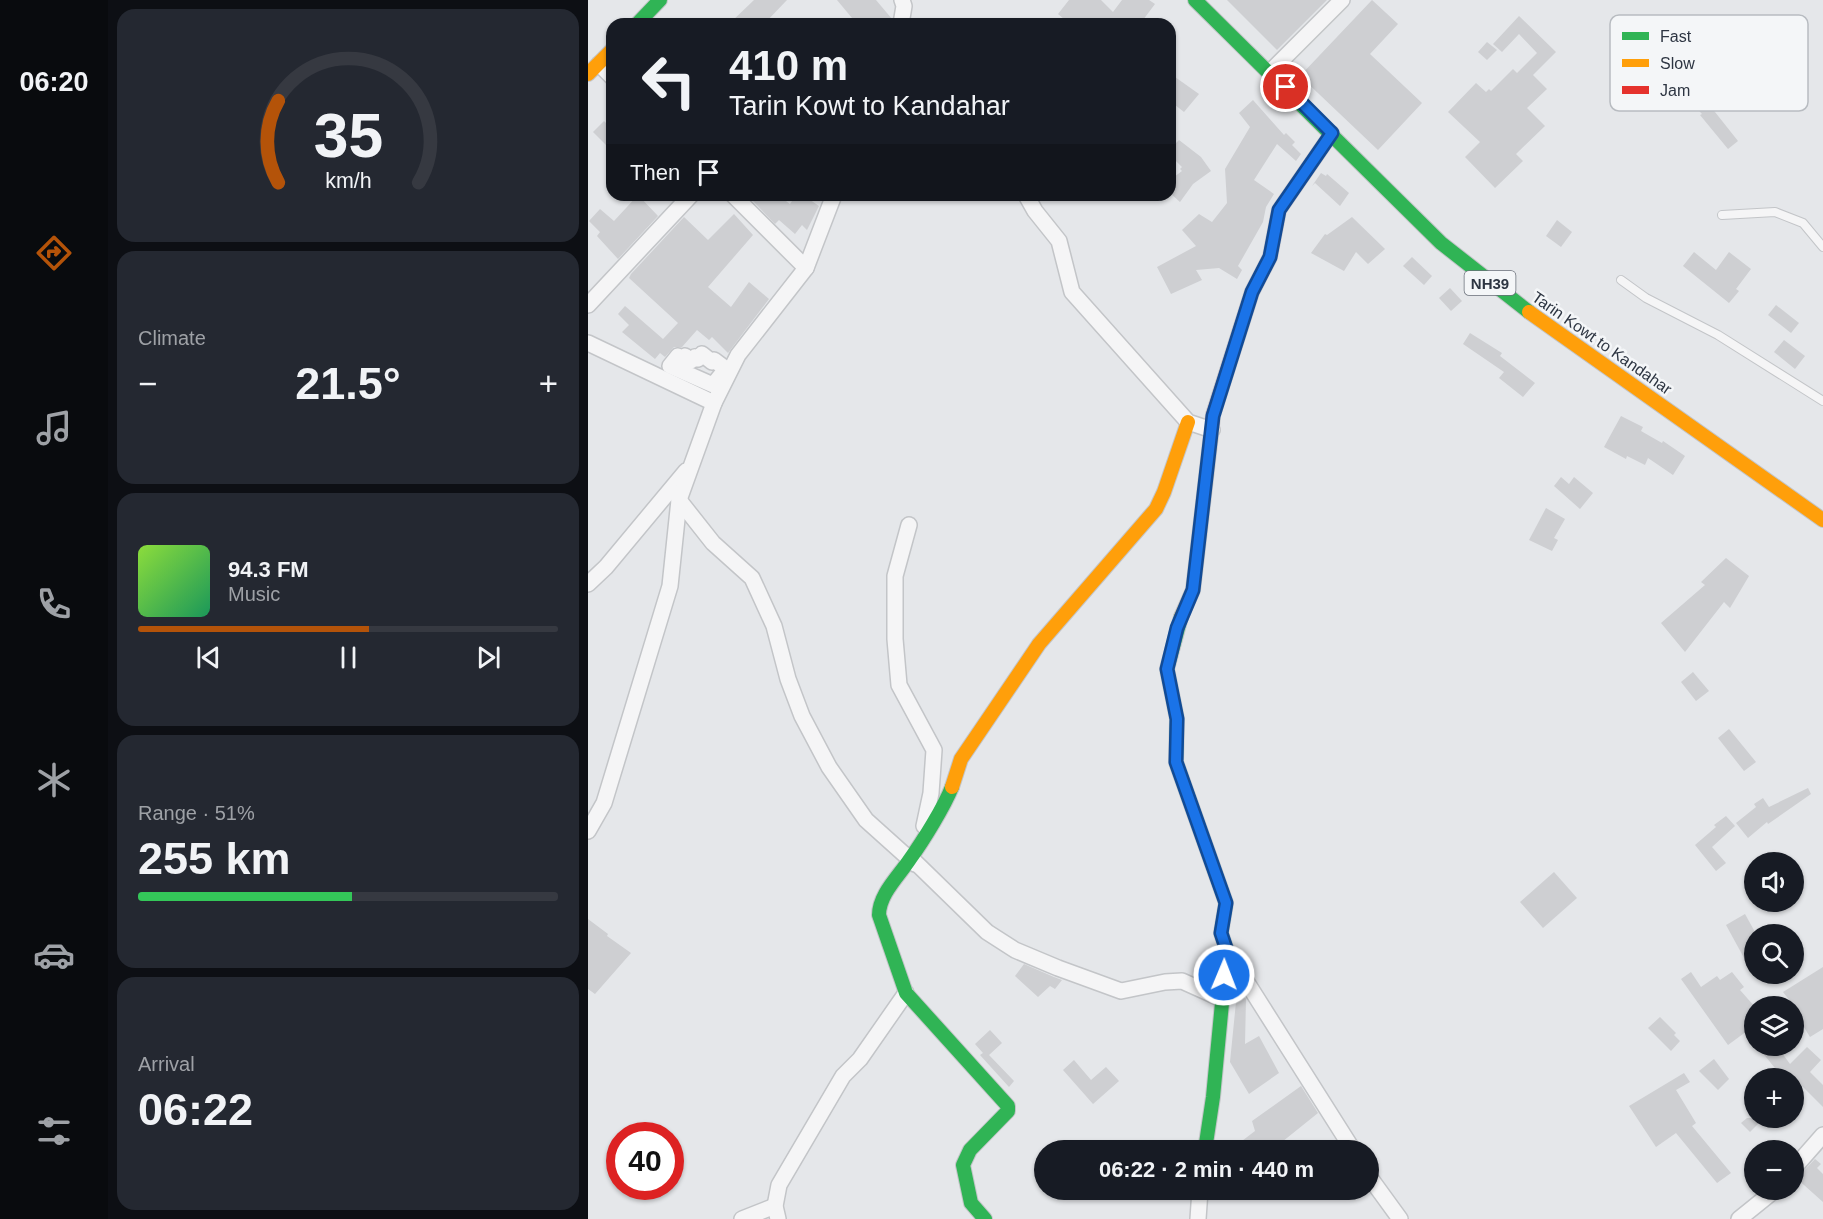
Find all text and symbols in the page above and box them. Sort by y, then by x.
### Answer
legend [1610,15,1808,111]
text: Fast [1660,28,1692,45]
icon: left [630,42,708,120]
text: 410 m [729,42,848,89]
text: Slow [1660,55,1695,72]
pin [1260,61,1311,112]
text: 06:20 [19,67,89,97]
icon: arrive [1269,70,1302,103]
text: Jam [1660,82,1690,99]
text: Tarin Kowt to Kandahar [729,91,1010,121]
text: 35 [313,101,383,170]
icon: arrive [692,156,725,189]
text: Then [630,160,680,185]
text: km/h [325,169,371,193]
icon: directions [33,232,75,274]
road number: NH39 [1464,271,1516,295]
street label: Tarin Kowt to Kandahar [1529,288,1676,398]
text: Climate [138,327,206,349]
text: 21.5° [295,358,401,409]
text: − [138,365,157,402]
text: + [539,365,558,402]
icon: music [33,407,75,449]
text: 94.3 FM [228,557,309,582]
icon: phone [33,583,75,625]
text: Music [228,583,280,605]
icon: previous [192,641,225,674]
icon: pause [332,641,365,674]
icon: next [472,641,505,674]
icon: climate [33,759,75,801]
text: Range · 51% [138,802,255,824]
text: 255 km [138,833,291,884]
map controls [1744,852,1804,1200]
button: sound [1744,852,1804,912]
button: search [1744,924,1804,984]
icon: car [33,934,75,976]
position arrow [1192,943,1256,1007]
button: layers [1744,996,1804,1056]
text: Arrival [138,1053,195,1075]
button: + [1744,1068,1804,1128]
text: 06:22 [138,1084,253,1135]
icon: filters [33,1110,75,1152]
speed limit sign: 40 [606,1122,684,1200]
button: − [1744,1140,1804,1200]
text: 06:22 · 2 min · 440 m [1099,1157,1314,1182]

